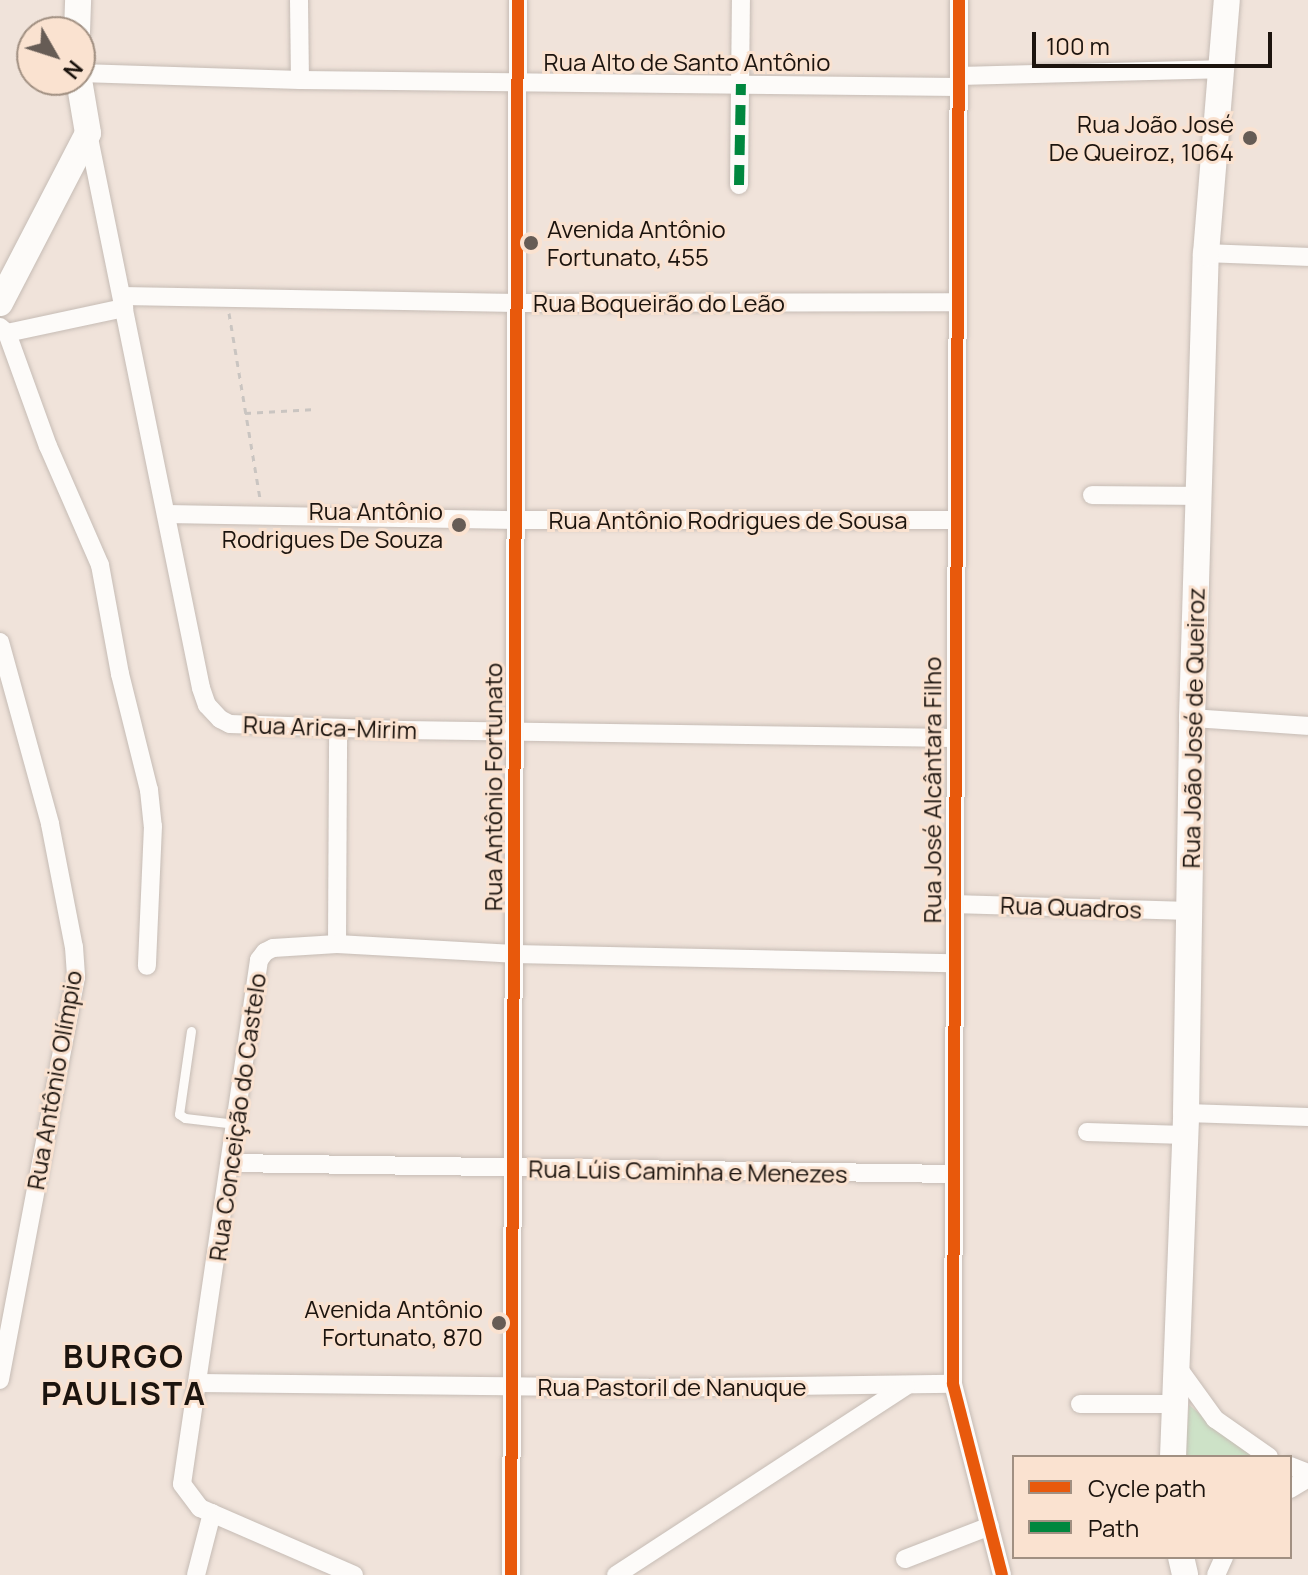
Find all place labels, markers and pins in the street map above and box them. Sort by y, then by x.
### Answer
place label: Rua João José De Queiroz, 1064 [1049,110,1234,166]
marker: Rua João José De Queiroz, 1064 [1241,129,1259,147]
place label: Avenida Antônio Fortunato, 455 [547,215,726,271]
marker: Avenida Antônio Fortunato, 455 [522,234,540,252]
place label: Rua Antônio Rodrigues De Souza [222,497,443,553]
marker: Rua Antônio Rodrigues De Souza [450,516,468,534]
place label: Avenida Antônio Fortunato, 870 [304,1295,483,1351]
marker: Avenida Antônio Fortunato, 870 [490,1314,508,1332]

